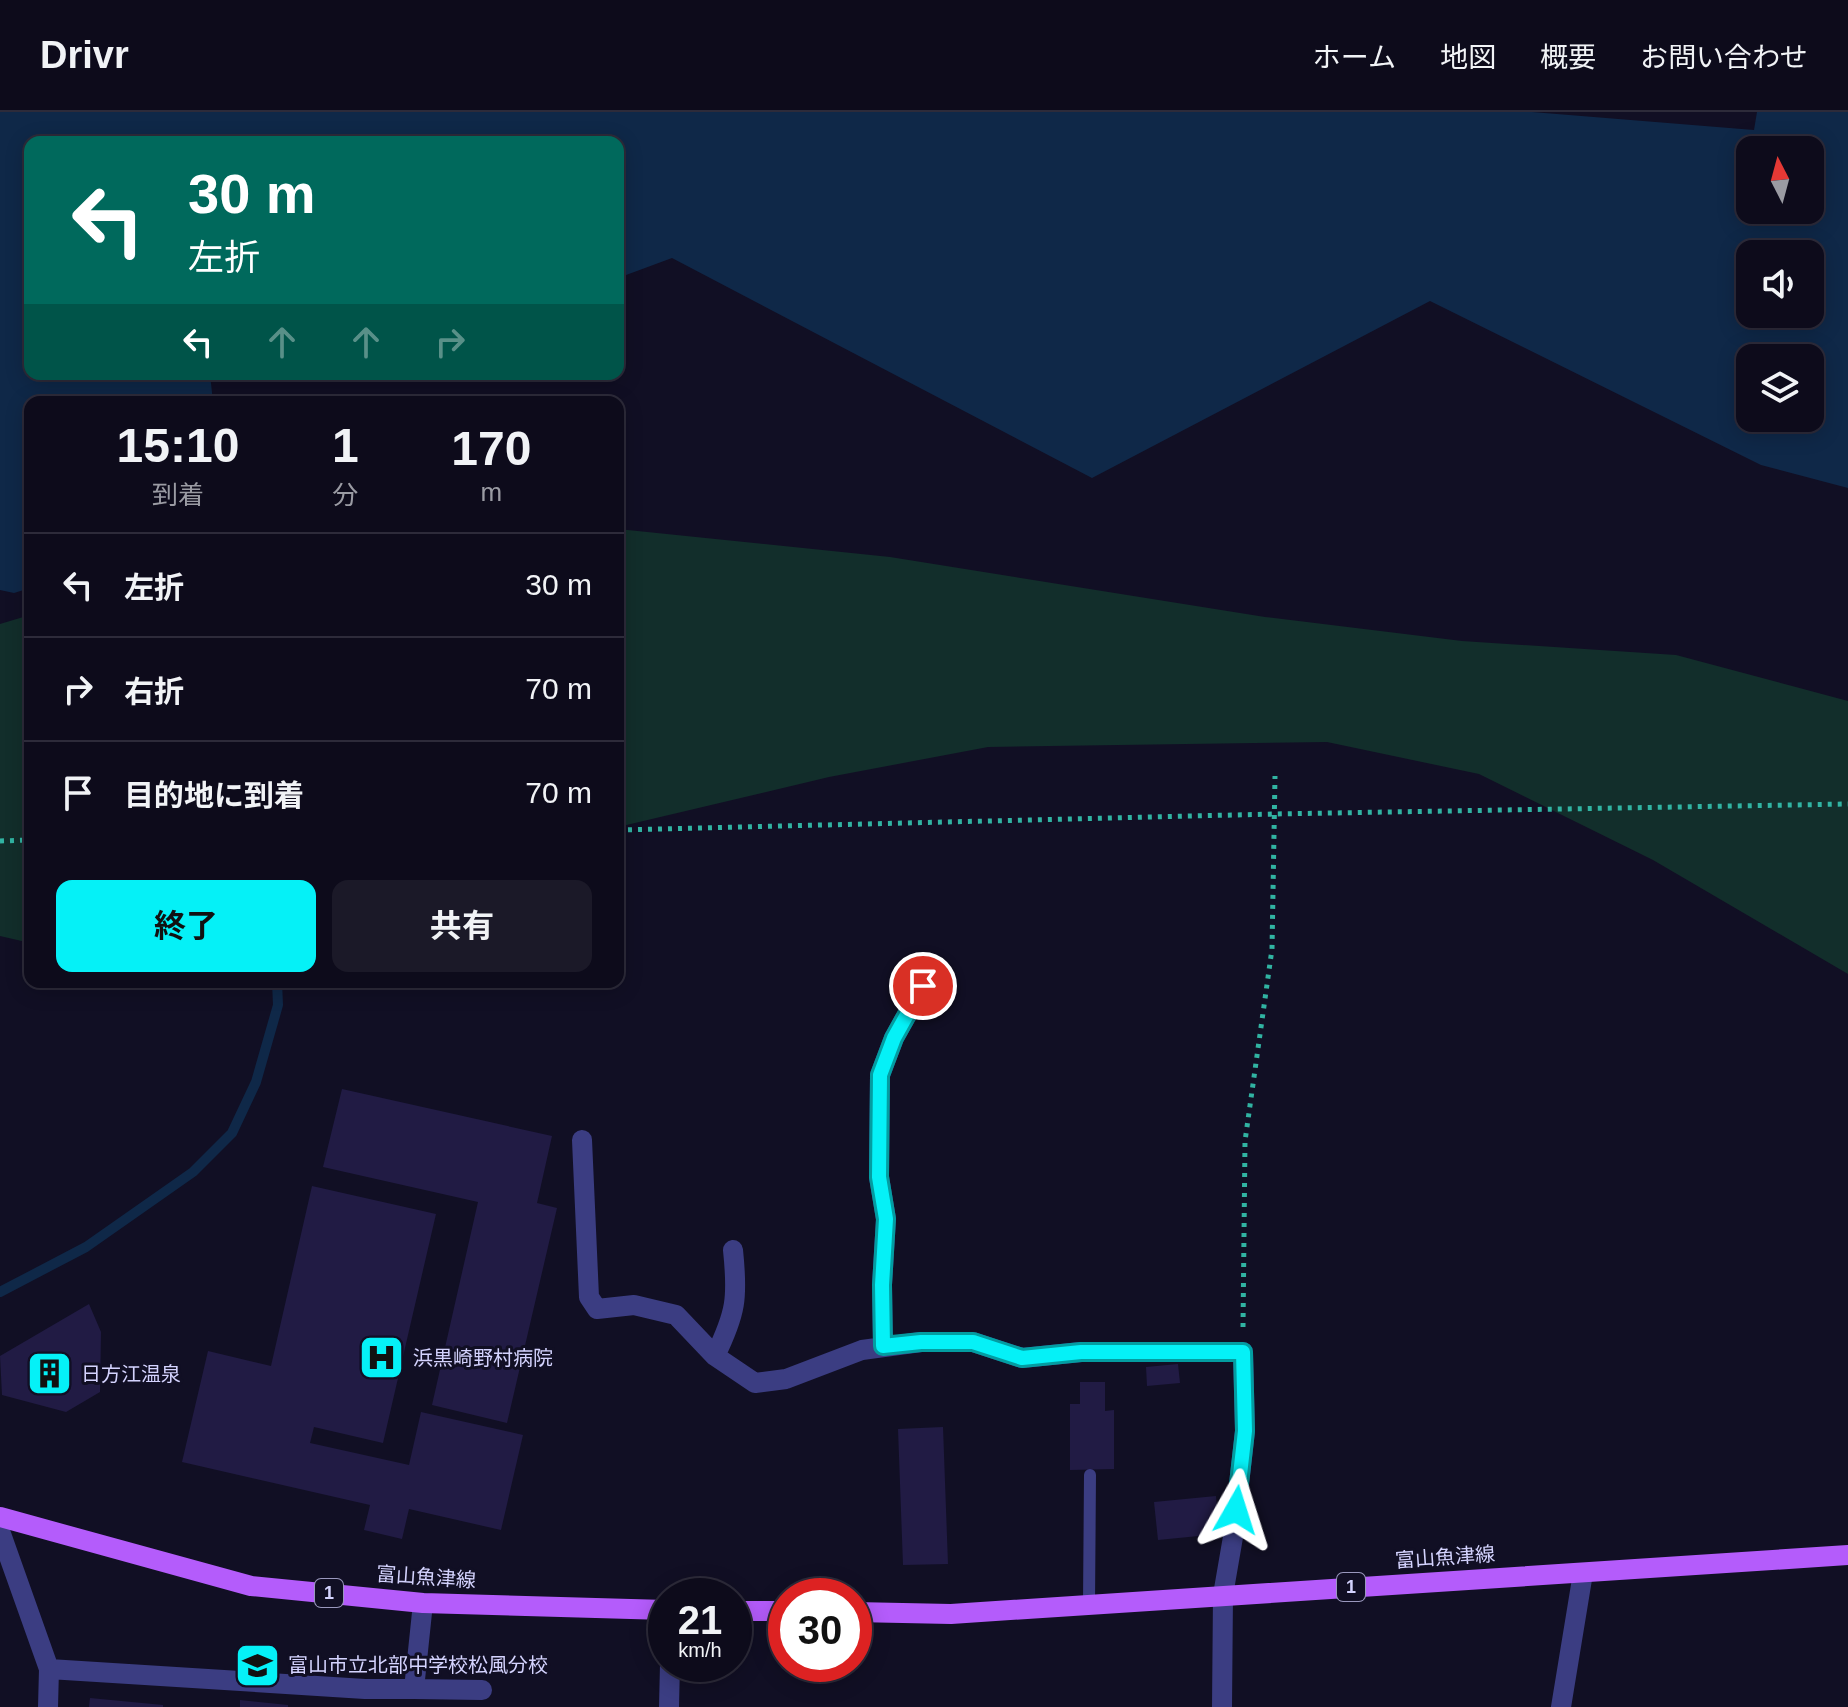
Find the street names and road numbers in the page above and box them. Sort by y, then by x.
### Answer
street label: 富山魚津線 [1394,1543,1496,1571]
street label: 富山魚津線 [375,1563,477,1591]
road number: 1 [1337,1573,1365,1601]
road number: 1 [315,1579,343,1607]

